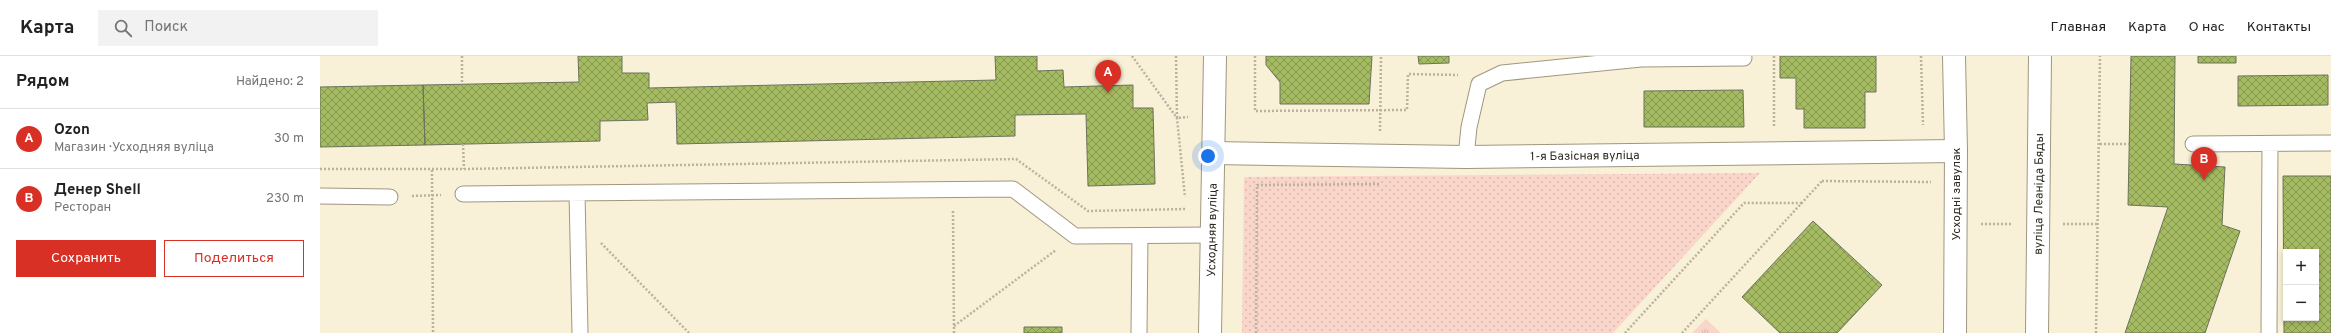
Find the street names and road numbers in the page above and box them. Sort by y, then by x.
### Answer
street label: вуліца Леаніда Бяды [2031,133,2048,255]
street label: Усходні завулак [1949,147,1965,240]
street label: 1-я Базісная вуліца [1530,148,1640,165]
street label: Усходняя вуліца [1204,183,1222,277]

